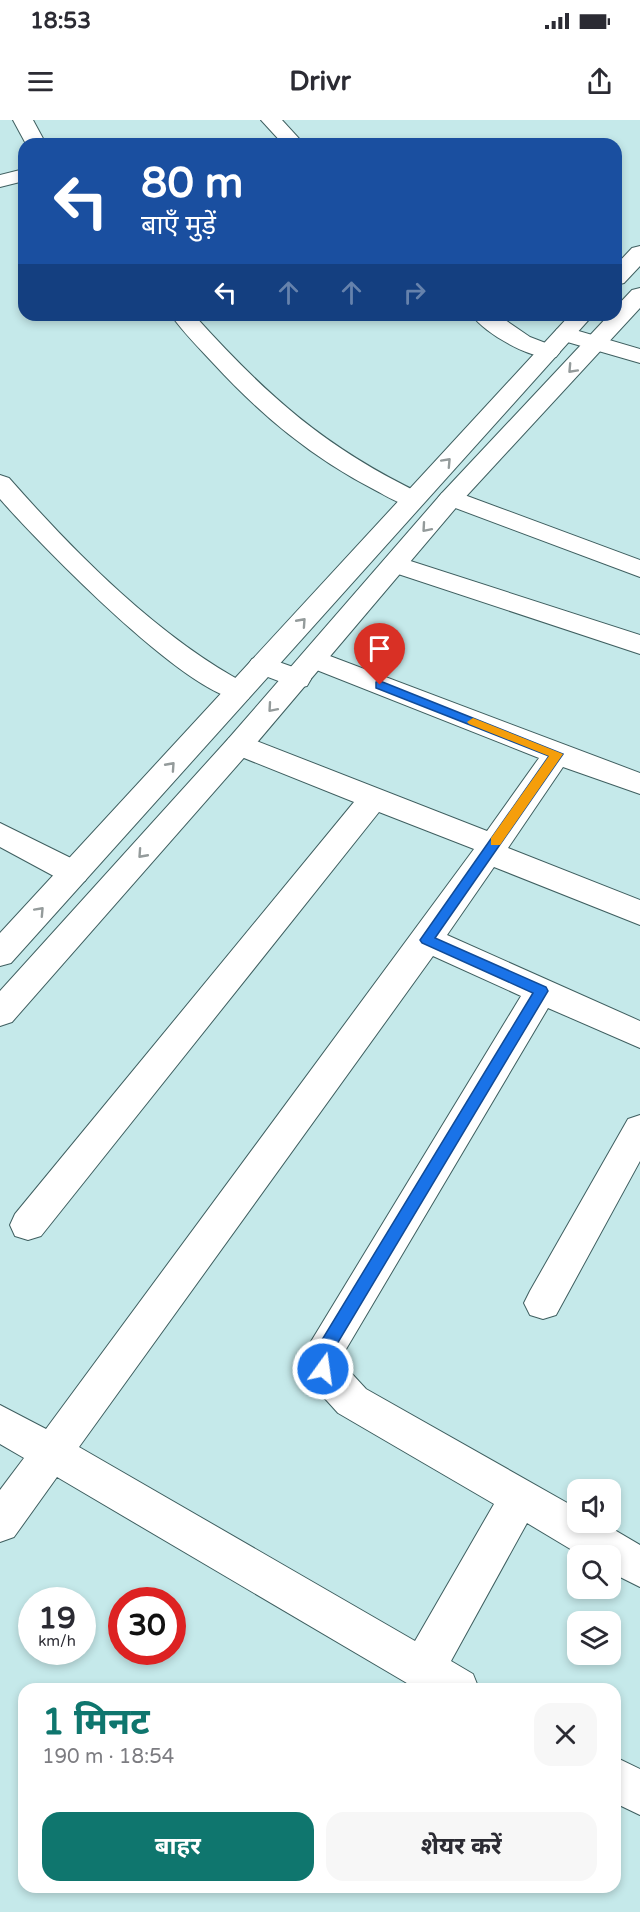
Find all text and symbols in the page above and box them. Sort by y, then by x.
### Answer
text: 18:53 [30,8,91,34]
icon: menu [24,65,57,98]
text: Drivr [289,65,351,98]
icon: share [583,65,616,98]
text: 80 m [141,158,243,209]
icon: left [42,162,120,240]
text: बाएँ मुड़ें [141,209,216,242]
icon: left [209,276,242,309]
icon: ahead [272,276,305,309]
icon: ahead [335,276,368,309]
icon: right [398,276,431,309]
one-way arrow [568,362,579,372]
one-way arrow [440,458,451,468]
one-way arrow [422,521,433,532]
one-way arrow [295,618,306,629]
pin [354,623,405,685]
icon: arrive [363,632,396,665]
one-way arrow [268,701,279,712]
one-way arrow [164,763,175,773]
one-way arrow [138,847,149,858]
one-way arrow [32,907,43,918]
position arrow [291,1337,355,1401]
map controls [567,1479,621,1665]
button: sound [567,1479,621,1533]
button: search [567,1545,621,1599]
speed limit sign: 30 [108,1587,186,1665]
text: 19 [38,1600,76,1637]
button: layers [567,1611,621,1665]
text: km/h [38,1632,76,1650]
text: 1 मिनट [42,1701,150,1744]
button: close [534,1703,597,1766]
text: 190 m · 18:54 [42,1745,174,1769]
button: बाहर [42,1812,314,1881]
button: शेयर करें [326,1812,597,1881]

